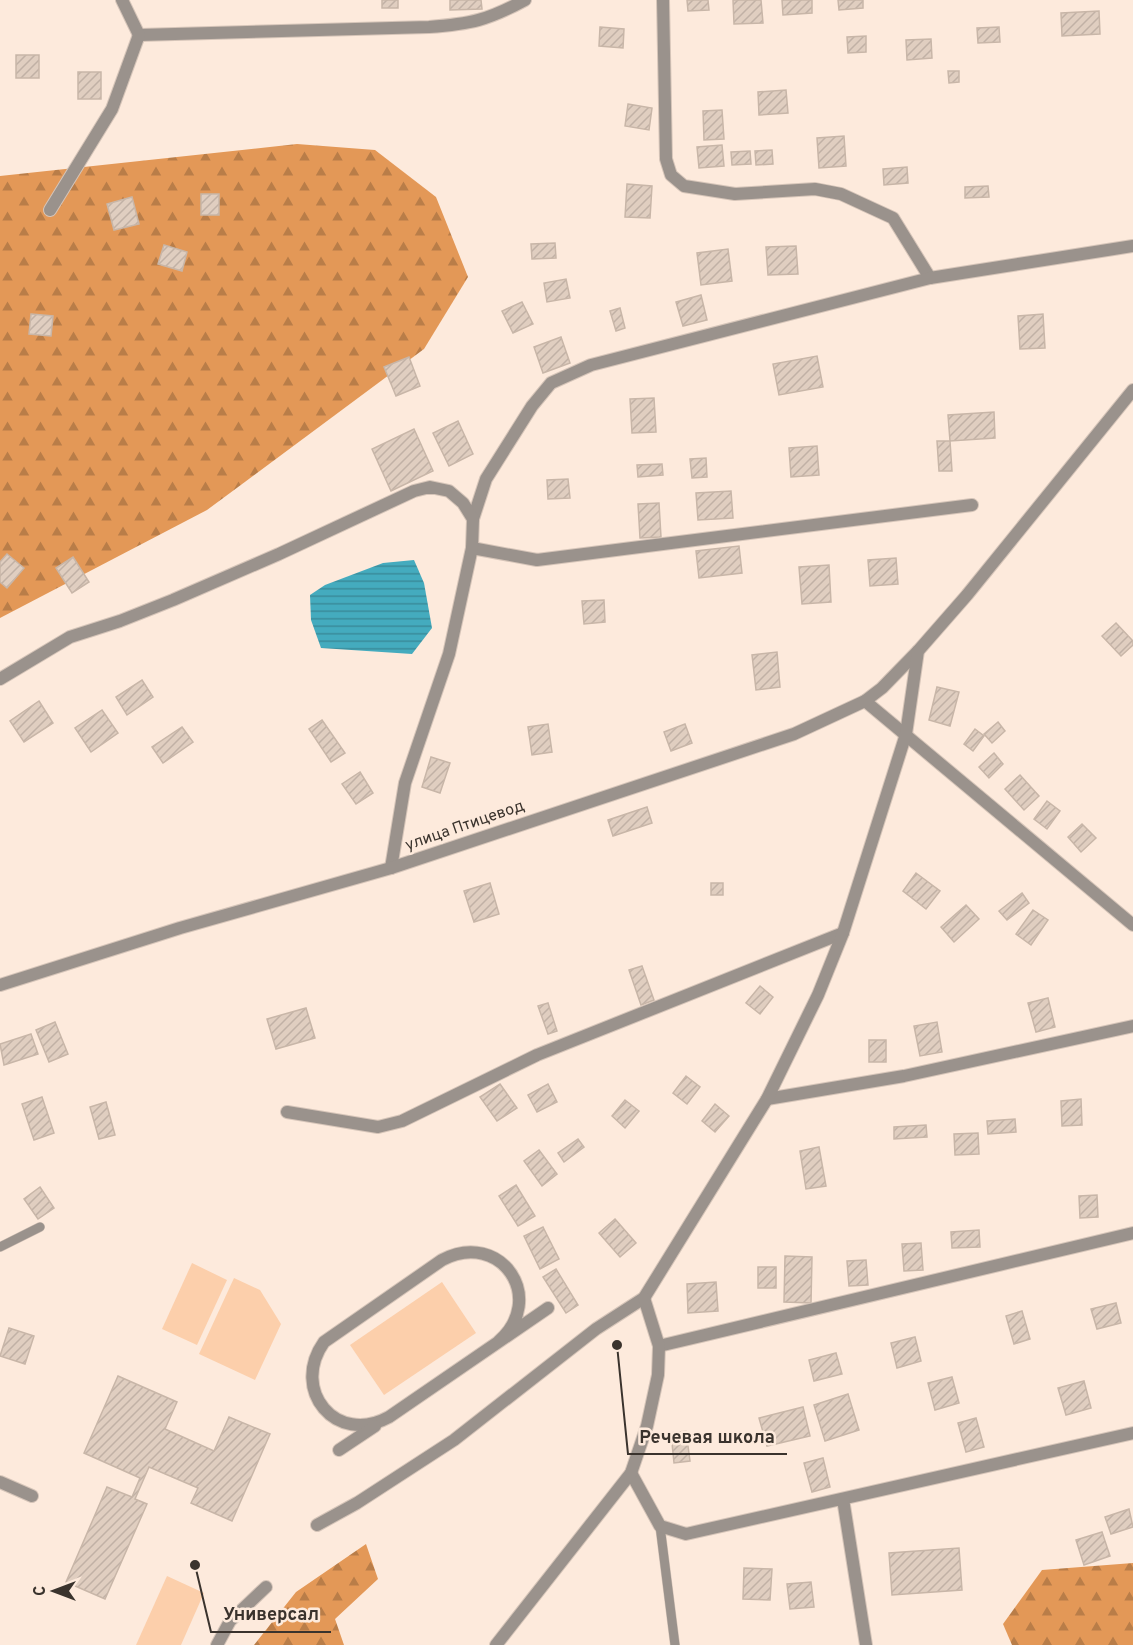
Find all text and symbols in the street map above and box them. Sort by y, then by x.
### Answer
street label: улица Птицевод [403,796,527,856]
callout: Речевая школа [628,1418,787,1454]
text: Речевая школа [639,1427,775,1450]
north arrow [24,1561,84,1621]
text: С [31,1586,51,1596]
callout: Универсал [211,1596,331,1632]
text: Универсал [223,1604,319,1627]

